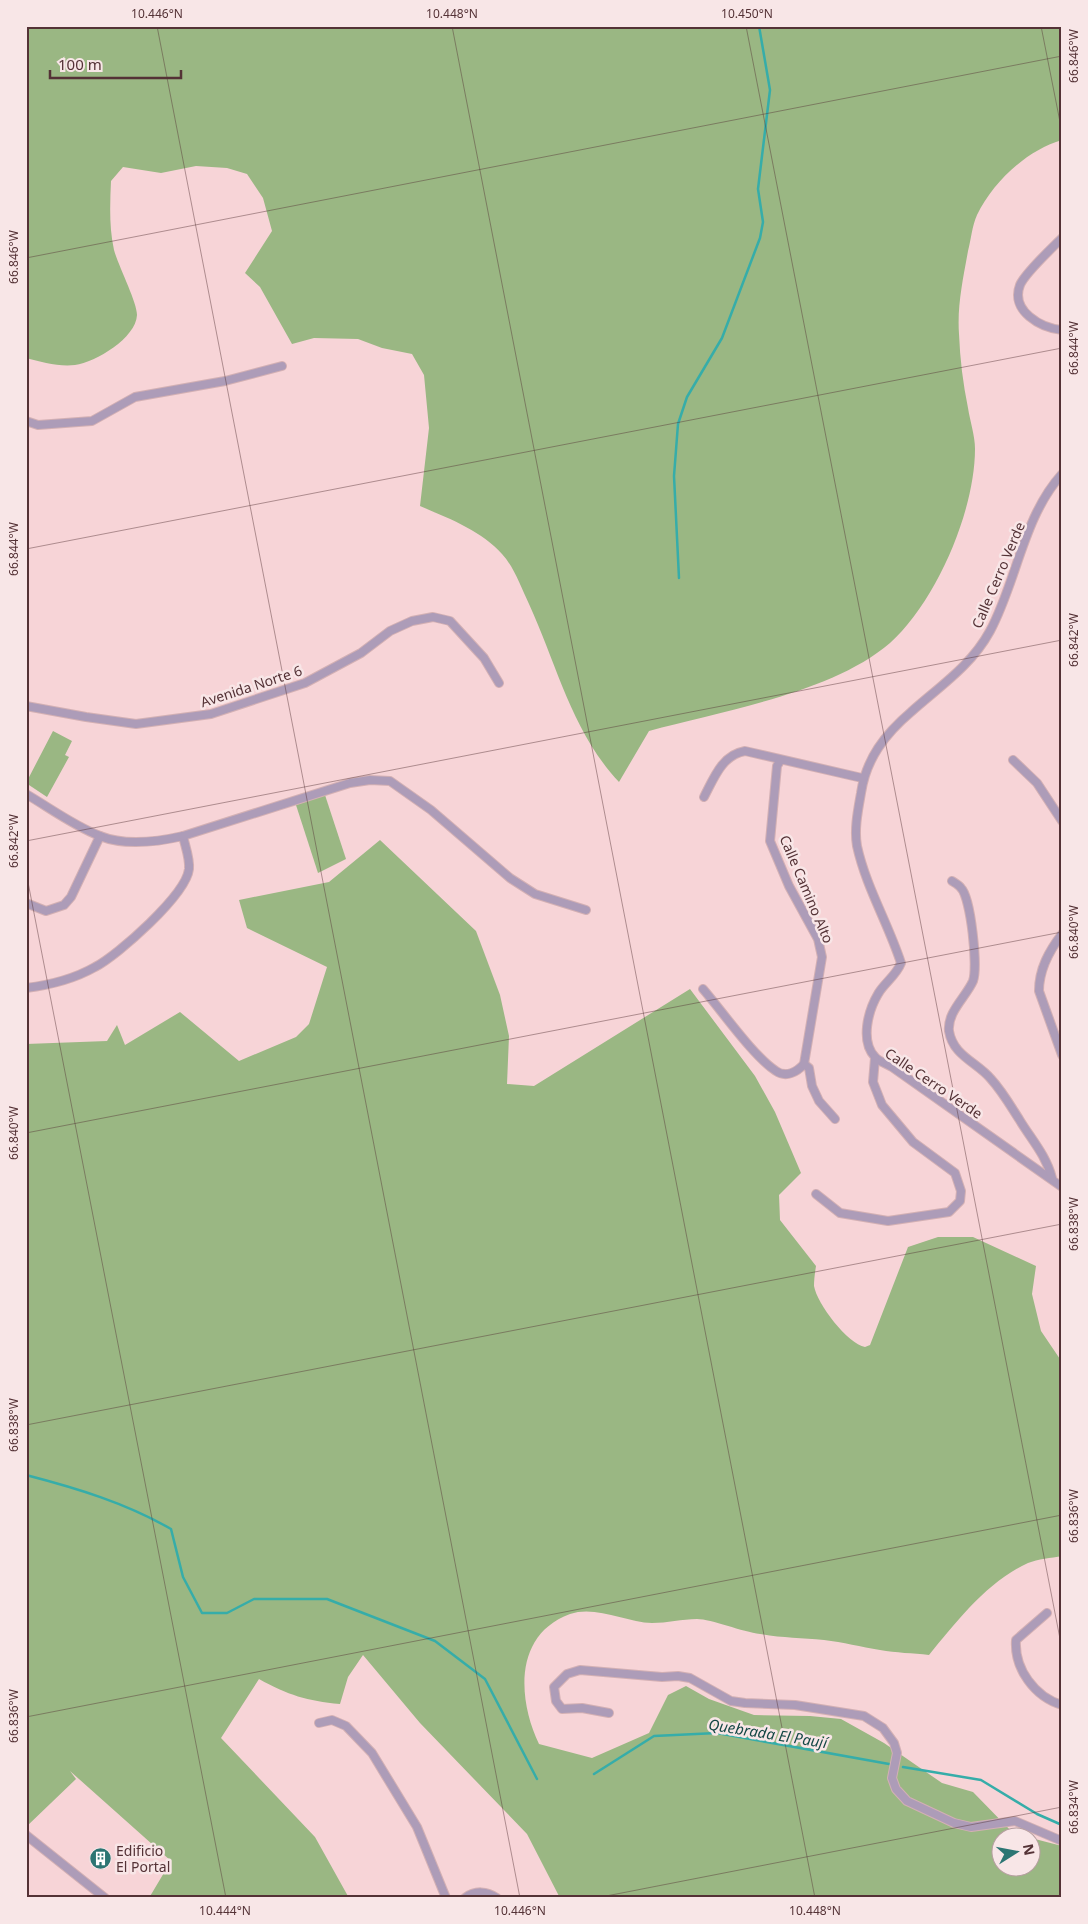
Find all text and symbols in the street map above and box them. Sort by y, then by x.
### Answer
text: 10.446°N [131,5,183,22]
text: 10.448°N [426,5,478,22]
text: 10.450°N [721,5,773,22]
text: 66.846°W [1065,29,1082,83]
scale bar [50,48,181,80]
text: 100 m [58,54,102,74]
text: 66.846°W [5,230,22,284]
text: 66.844°W [1065,321,1082,375]
street label: Calle Cerro Verde [967,519,1029,631]
text: 66.844°W [5,522,22,576]
text: 66.842°W [1065,613,1082,667]
street label: Avenida Norte 6 [198,661,304,711]
text: 66.842°W [5,814,22,868]
street label: Calle Camino Alto [776,832,838,946]
text: 66.840°W [1065,905,1082,959]
street label: Calle Cerro Verde [882,1043,986,1123]
text: 66.840°W [5,1106,22,1160]
text: 66.838°W [1065,1197,1082,1251]
text: 66.838°W [5,1398,22,1452]
text: 66.836°W [1065,1489,1082,1543]
text: 66.836°W [5,1689,22,1743]
water label: Quebrada El Paují [707,1714,831,1753]
text: 66.834°W [1065,1780,1082,1834]
north arrow [990,1826,1040,1876]
place label: Edificio El Portal [116,1841,170,1876]
text: N [1019,1842,1040,1857]
building icon: Edificio El Portal [88,1846,112,1870]
text: 10.444°N [199,1902,251,1919]
text: 10.446°N [494,1902,546,1919]
text: 10.448°N [789,1902,841,1919]

